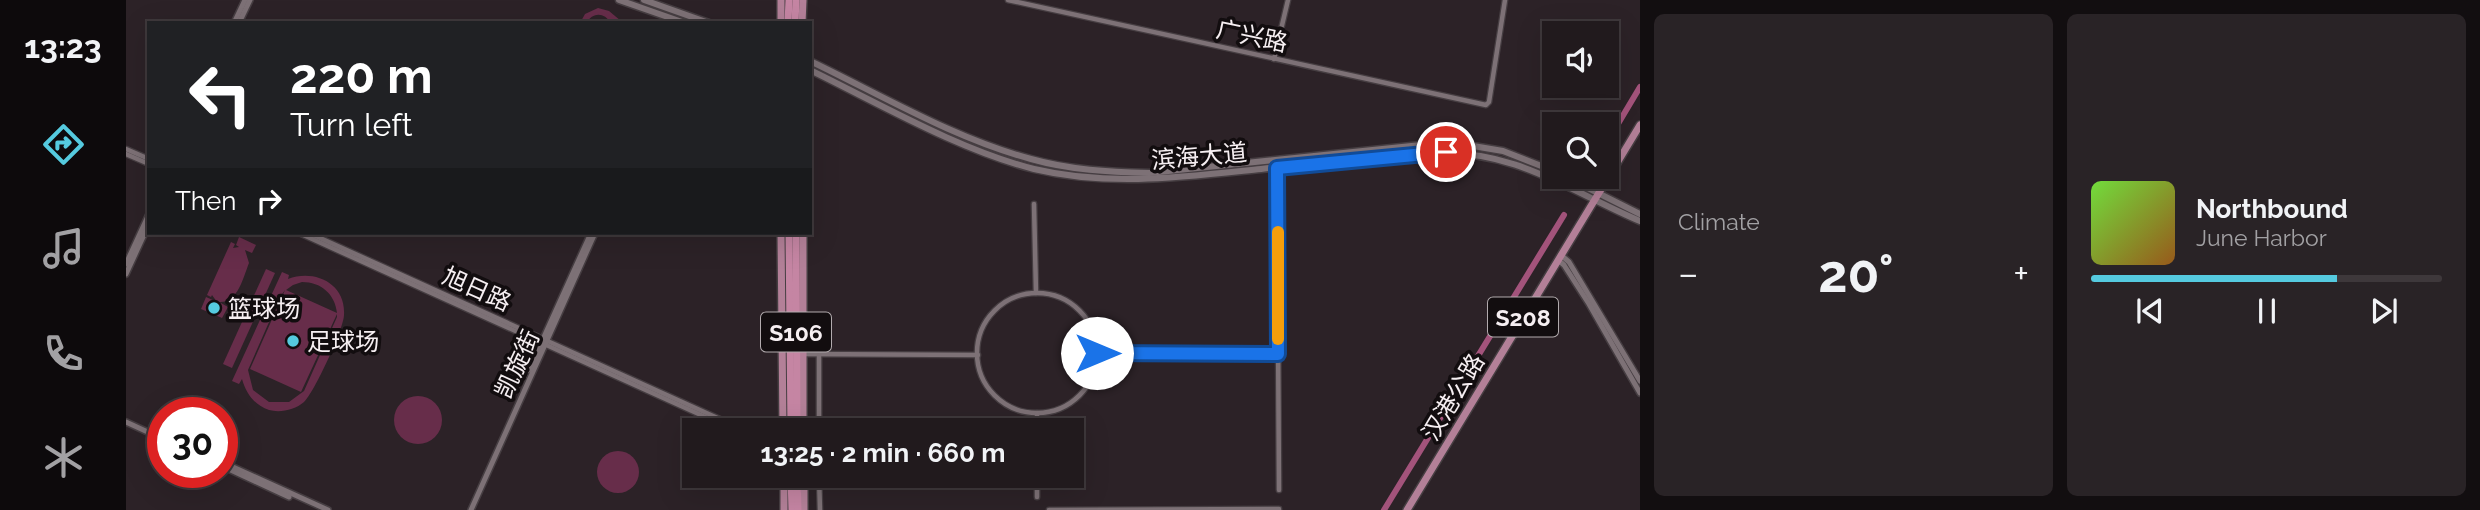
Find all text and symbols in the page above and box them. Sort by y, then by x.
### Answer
street label: 广兴路 [1214,14,1290,58]
map controls [1542,21,1619,189]
button: sound [1542,21,1619,98]
text: 13:23 [24,28,102,65]
text: 220 m [290,47,433,104]
icon: left [175,49,266,140]
text: Turn left [290,106,412,143]
button: search [1542,112,1619,189]
icon: directions [39,120,88,169]
pin [1416,122,1476,182]
icon: arrive [1427,133,1465,171]
street label: 滨海大道 [1150,137,1248,175]
icon: right [250,182,288,220]
text: Then [175,186,236,216]
text: Northbound [2196,194,2348,224]
text: Climate [1678,208,1760,235]
icon: music [39,224,88,273]
text: June Harbor [2196,224,2327,251]
text: 20° [1818,243,1894,304]
text: − [1678,251,1698,296]
text: + [2013,251,2029,296]
street label: 旭日路 [438,261,516,317]
icon: previous [2131,292,2169,330]
icon: pause [2248,292,2286,330]
icon: next [2365,292,2403,330]
place label: 篮球场 [228,294,300,323]
road number: S208 [1488,298,1558,336]
marker: 篮球场 [206,300,222,316]
road number: S106 [761,312,831,352]
position arrow [1060,316,1134,390]
street label: 凯旋街 [489,325,545,403]
place label: 足球场 [307,327,379,356]
icon: phone [39,329,88,378]
marker: 足球场 [285,333,301,349]
street label: 汉港公路 [1416,348,1490,446]
speed limit sign: 30 [147,397,238,488]
icon: climate [39,433,88,482]
text: 13:25 · 2 min · 660 m [761,438,1005,468]

